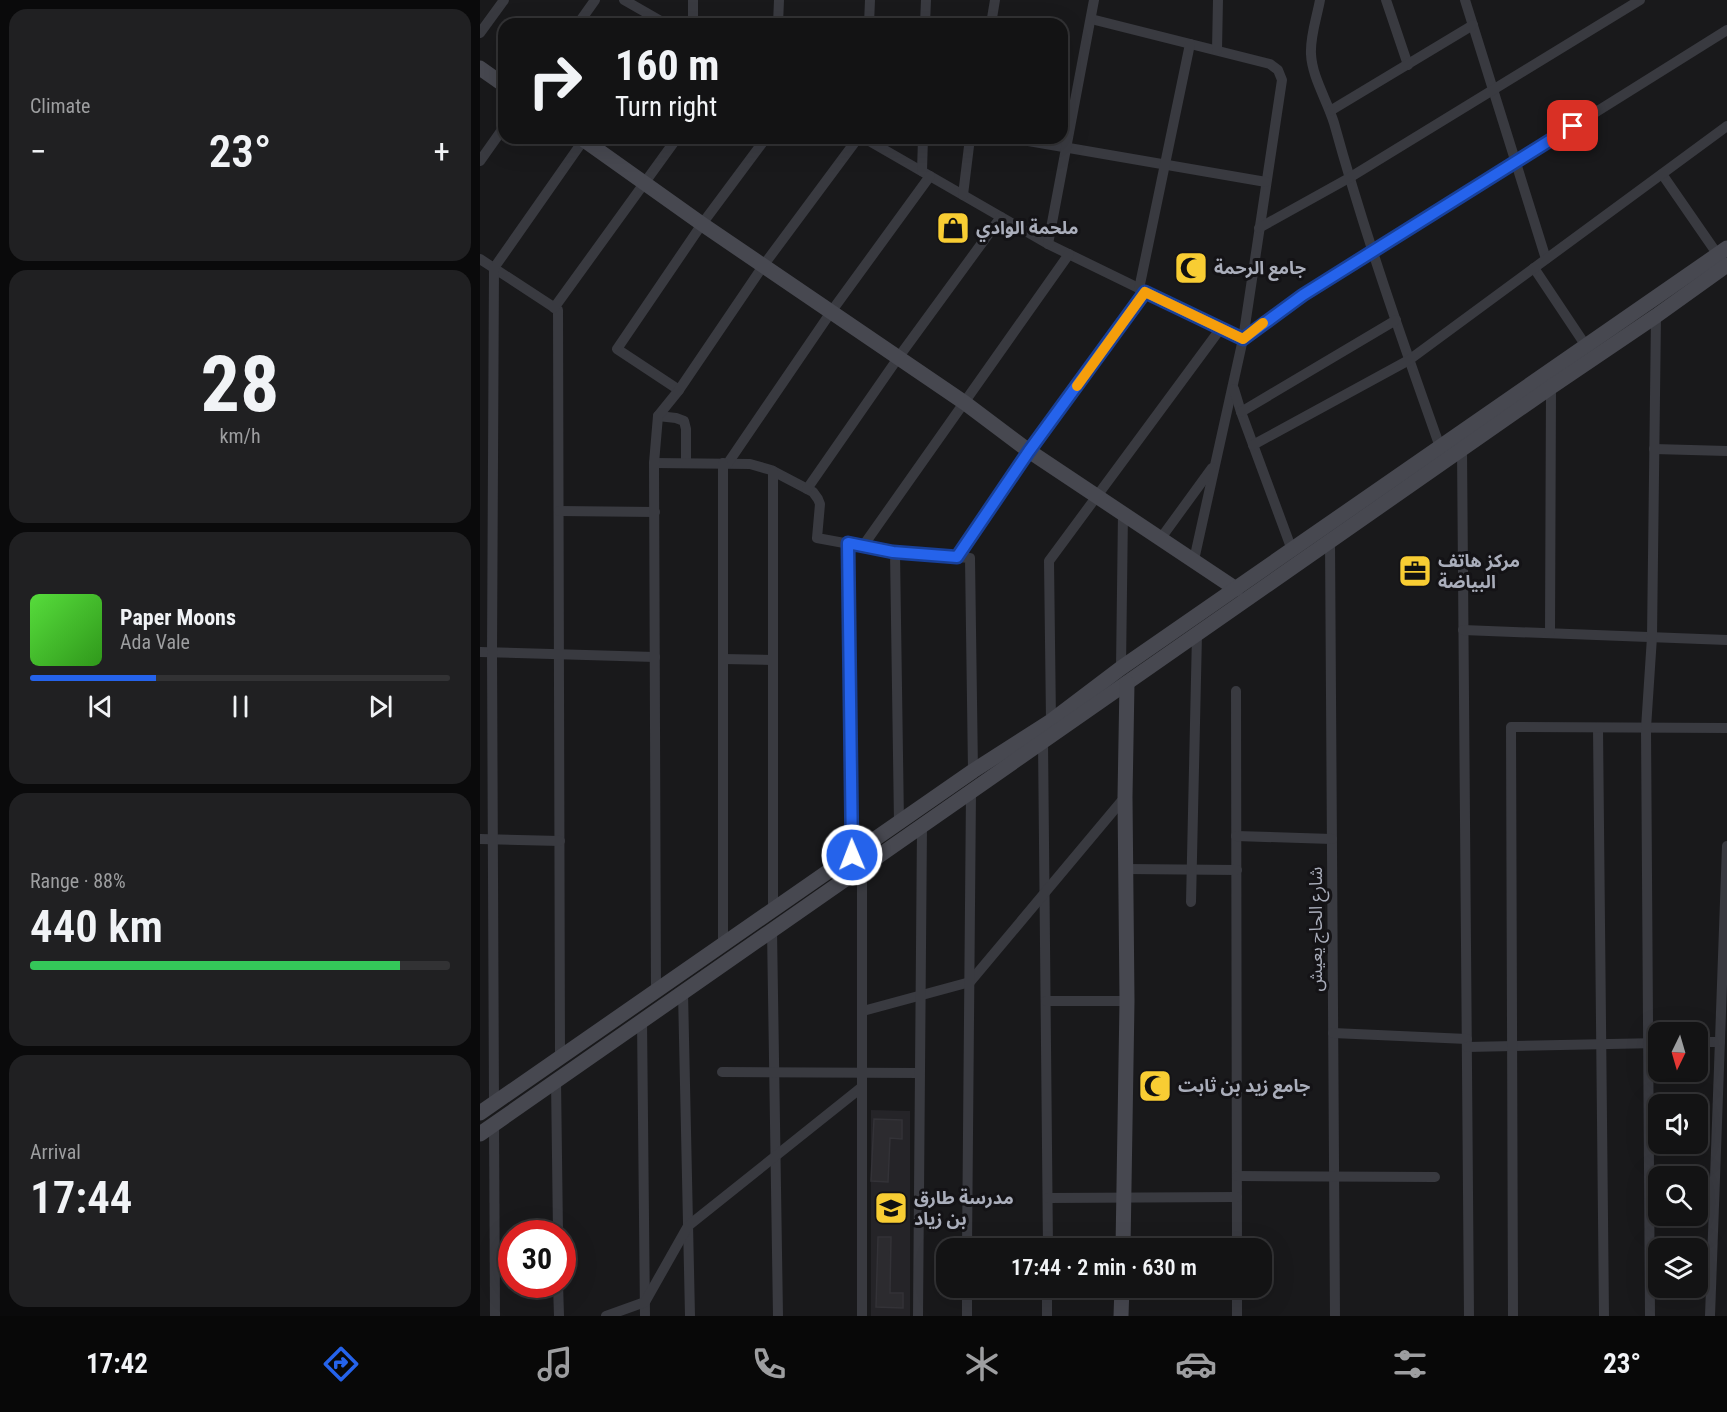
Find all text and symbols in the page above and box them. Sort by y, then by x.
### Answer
text: 160 m [615,41,720,90]
icon: right [516,42,594,120]
text: Turn right [615,91,717,123]
text: Climate [30,94,90,118]
pin [1547,100,1598,151]
icon: arrive [1556,109,1589,142]
text: 23° [209,125,271,178]
text: − [30,132,47,171]
text: + [434,132,450,171]
shop icon: ملحمة الوادي [935,210,971,246]
place label: ملحمة الوادي [976,217,1079,242]
mosque icon: جامع الرحمة [1173,250,1209,286]
place label: جامع الرحمة [1214,257,1306,281]
text: 28 [201,339,279,430]
text: km/h [219,424,261,448]
place label: مركز هاتف البياضة [1438,550,1520,592]
office icon: مركز هاتف البياضة [1397,553,1433,589]
text: Paper Moons [120,605,236,630]
text: Ada Vale [120,630,190,654]
icon: previous [84,690,117,723]
icon: pause [224,690,257,723]
icon: next [364,690,397,723]
position arrow [820,823,884,887]
street label: شارع الحاج يعيش [1305,867,1330,991]
text: Range · 88% [30,869,126,893]
text: 440 km [30,900,163,953]
north arrow [1648,1022,1708,1082]
map controls [1648,1022,1708,1298]
mosque icon: جامع زيد بن ثابت [1137,1068,1173,1104]
place label: جامع زيد بن ثابت [1178,1075,1310,1099]
button: sound [1648,1094,1708,1154]
text: Arrival [30,1140,81,1164]
button: search [1648,1166,1708,1226]
text: 17:44 [30,1171,132,1224]
place label: مدرسة طارق بن زياد [914,1187,1014,1230]
school or university icon: مدرسة طارق بن زياد [873,1190,909,1226]
speed limit sign: 30 [498,1220,576,1298]
button: layers [1648,1238,1708,1298]
text: 17:44 · 2 min · 630 m [1011,1255,1197,1280]
icon: directions [320,1343,362,1385]
icon: music [534,1343,576,1385]
icon: phone [748,1343,790,1385]
icon: climate [961,1343,1003,1385]
icon: car [1175,1343,1217,1385]
icon: filters [1389,1343,1431,1385]
text: 17:42 [86,1348,148,1380]
text: 23° [1603,1348,1641,1380]

